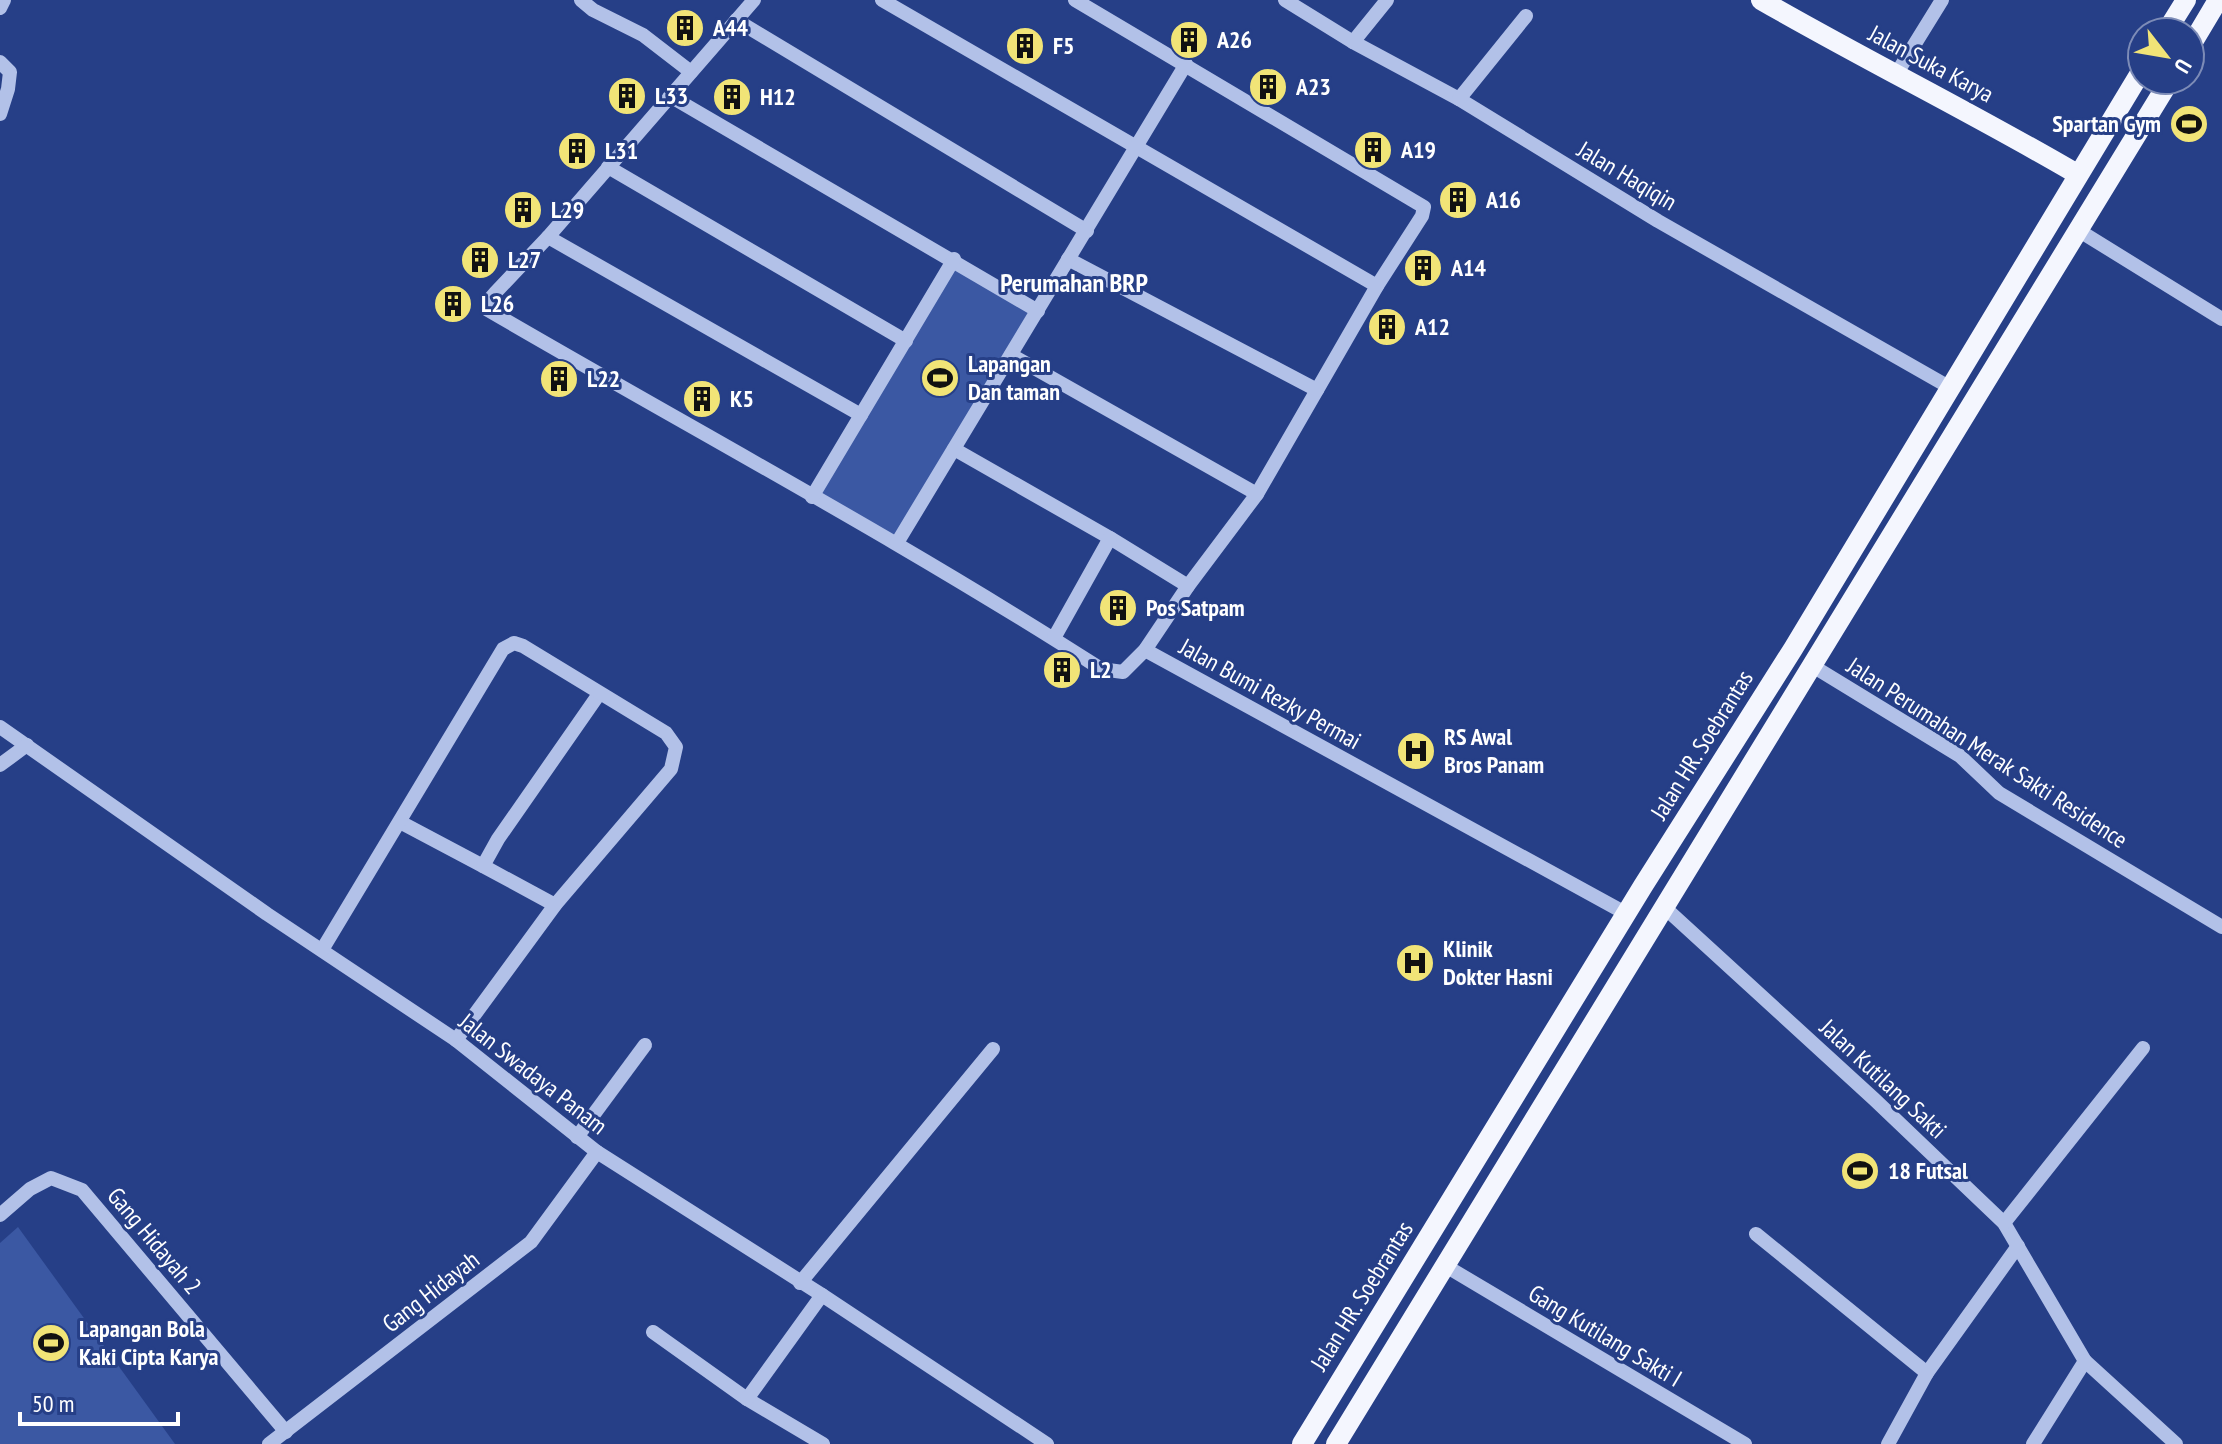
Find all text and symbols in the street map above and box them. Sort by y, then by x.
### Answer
building icon: A44 [664,7,706,49]
place label: A44 [712,12,748,43]
north arrow [2126,16,2206,96]
street label: Jalan Suka Karya [1863,17,1999,109]
building icon: A26 [1168,19,1210,61]
place label: A26 [1216,24,1252,55]
building icon: F5 [1004,25,1046,67]
place label: F5 [1053,30,1075,61]
text: U [2168,54,2198,78]
building icon: A23 [1247,66,1289,108]
place label: A23 [1295,71,1331,102]
building icon: L33 [606,75,648,117]
building icon: H12 [711,76,753,118]
place label: L33 [655,80,688,111]
place label: H12 [760,81,796,112]
sports icon: Spartan Gym [2168,103,2210,145]
place label: Spartan Gym [2052,108,2161,139]
building icon: A19 [1352,129,1394,171]
building icon: L31 [556,130,598,172]
street label: Jalan Haqiqin [1571,133,1683,217]
place label: A19 [1400,134,1436,165]
place label: L31 [605,135,638,166]
building icon: A16 [1437,179,1479,221]
place label: A16 [1485,184,1521,215]
building icon: L29 [502,189,544,231]
place label: L29 [551,194,584,225]
building icon: L27 [459,239,501,281]
place label: L27 [508,244,541,275]
building icon: A14 [1402,247,1444,289]
place label: A14 [1450,252,1486,283]
district label: Perumahan BRP [1000,266,1148,299]
building icon: L26 [432,283,474,325]
place label: L26 [481,288,514,319]
building icon: A12 [1366,306,1408,348]
place label: A12 [1414,311,1450,342]
place label: Lapangan Dan taman [968,348,1060,407]
sports icon: Lapangan Dan taman [919,357,961,399]
building icon: L22 [538,358,580,400]
place label: L22 [587,363,620,394]
building icon: K5 [681,378,723,420]
place label: K5 [730,383,754,414]
building icon: Pos Satpam [1097,587,1139,629]
place label: Pos Satpam [1146,592,1245,623]
street label: Jalan Bumi Rezky Permai [1173,630,1366,756]
building icon: L2 [1041,649,1083,691]
street label: Jalan Perumahan Merak Sakti Residence [1840,650,2133,855]
place label: L2 [1090,654,1112,685]
street label: Jalan HR. Soebrantas [1643,664,1760,826]
place label: RS Awal Bros Panam [1444,721,1544,780]
hospital icon: RS Awal Bros Panam [1395,730,1437,772]
place label: Klinik Dokter Hasni [1443,933,1553,992]
hospital icon: Klinik Dokter Hasni [1394,942,1436,984]
street label: Jalan Swadaya Panam [452,1006,614,1141]
street label: Jalan Kutilang Sakti [1813,1011,1953,1145]
sports icon: 18 Futsal [1839,1150,1881,1192]
place label: 18 Futsal [1888,1155,1968,1186]
street label: Gang Hidayah 2 [101,1181,208,1301]
street label: Jalan HR. Soebrantas [1303,1215,1420,1377]
street label: Gang Hidayah [376,1244,485,1339]
street label: Gang Kutilang Sakti I [1523,1278,1688,1394]
place label: Lapangan Bola Kaki Cipta Karya [79,1313,219,1372]
sports icon: Lapangan Bola Kaki Cipta Karya [30,1322,72,1364]
scale bar [20,1376,178,1426]
text: 50 m [32,1388,74,1419]

